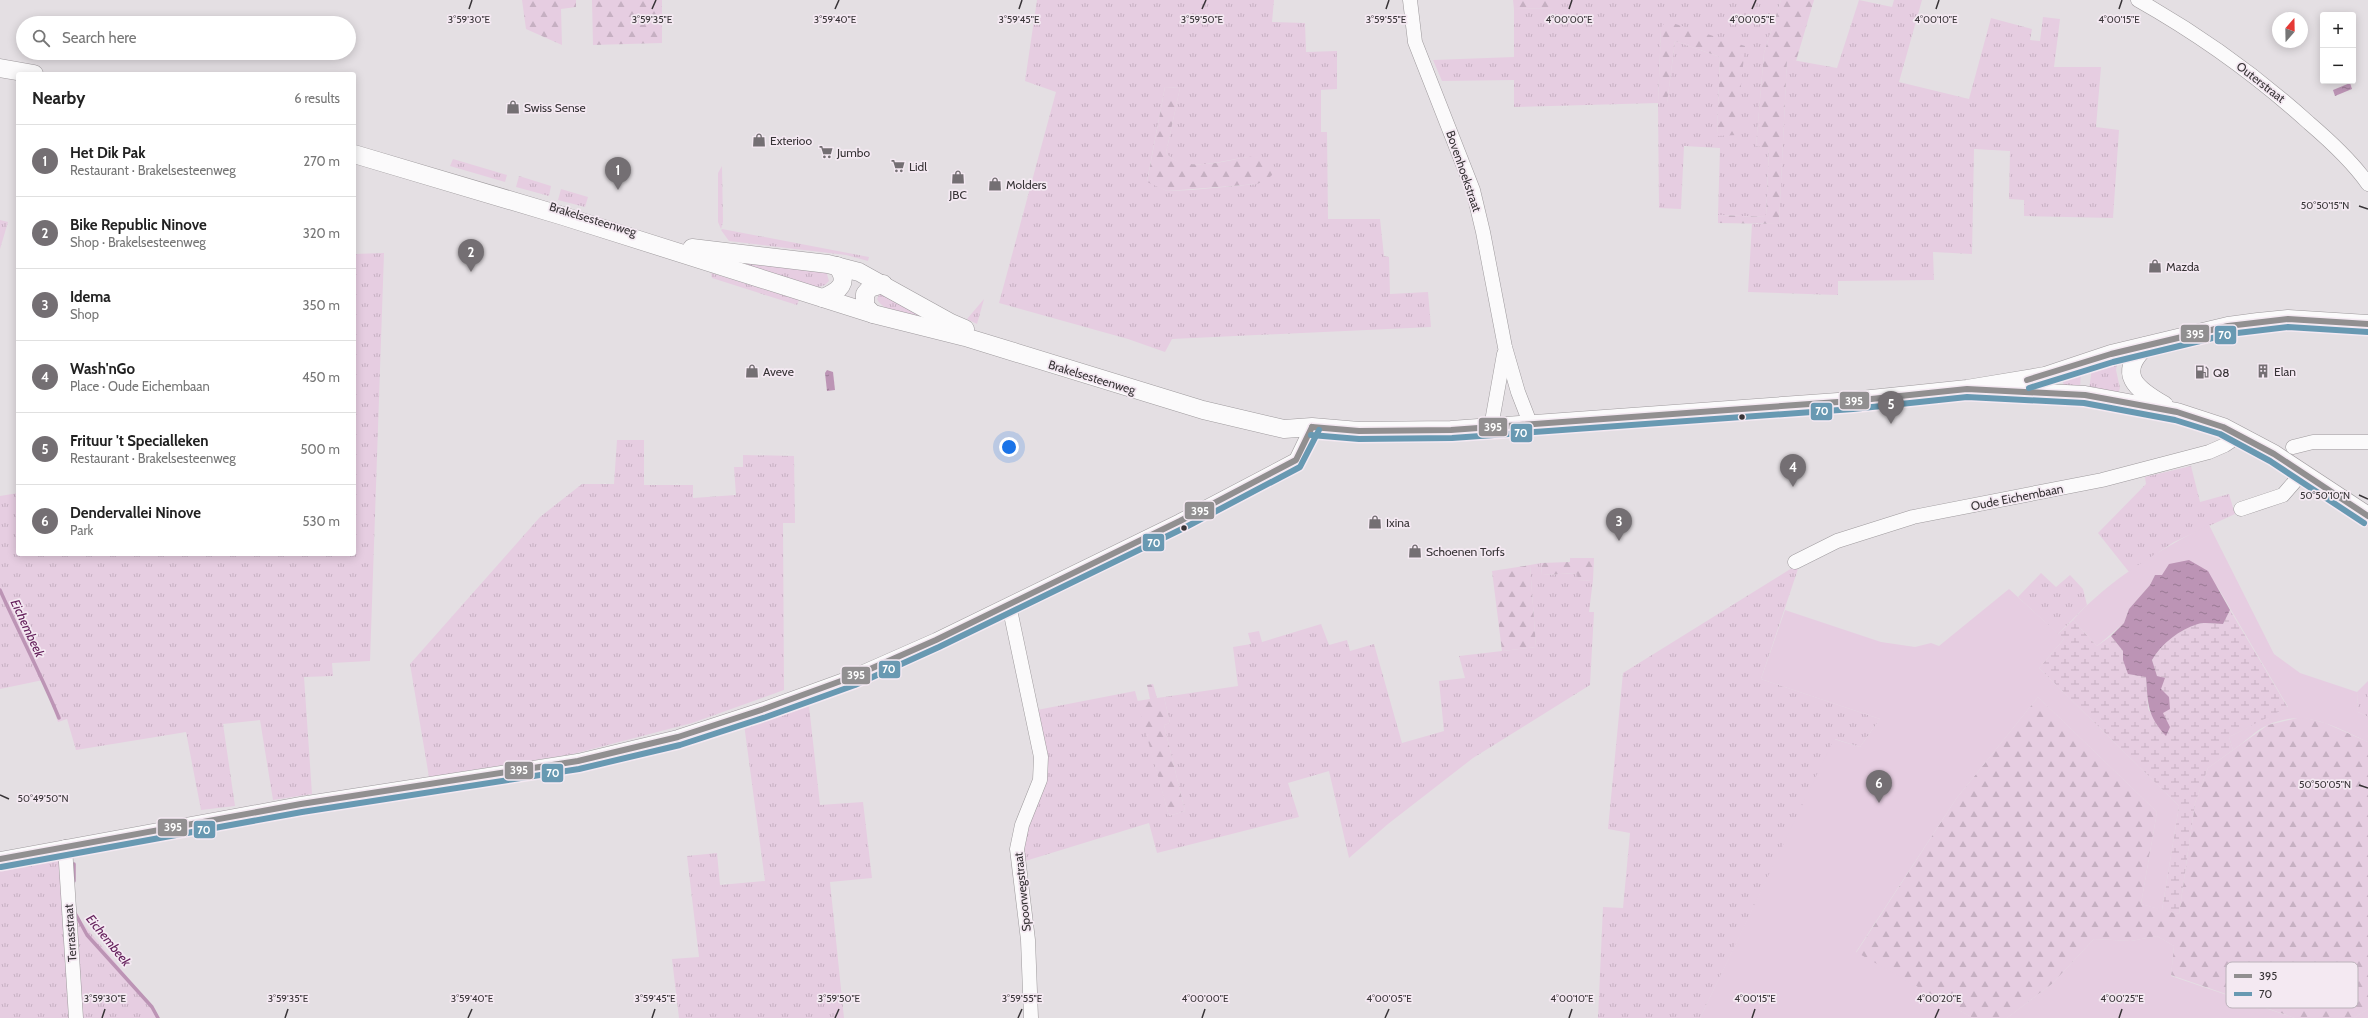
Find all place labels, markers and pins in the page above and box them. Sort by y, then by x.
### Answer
shop icon: Swiss Sense [505,99,521,115]
place label: Swiss Sense [524,100,586,115]
shop icon: Exterioo [751,132,767,148]
place label: Exterioo [770,133,812,148]
supermarket icon: Jumbo [818,144,834,160]
place label: Jumbo [836,145,870,160]
pin: 1 [605,157,631,190]
supermarket icon: Lidl [890,158,906,174]
place label: Lidl [909,159,927,174]
shop icon: JBC [950,169,966,185]
shop icon: Molders [987,176,1003,192]
place label: Molders [1006,177,1047,192]
place label: JBC [948,187,967,202]
pin: 2 [458,239,484,272]
shop icon: Mazda [2147,258,2163,274]
place label: Mazda [2166,259,2200,274]
shop icon: Aveve [744,363,760,379]
building icon: Elan [2255,363,2271,379]
place label: Aveve [763,364,794,379]
fuel station icon: Q8 [2194,364,2210,380]
place label: Elan [2274,364,2296,379]
place label: Q8 [2213,365,2230,380]
pin: 5 [1878,391,1904,424]
unlabelled marker [1737,412,1747,422]
pin: 4 [1780,454,1806,487]
pin: 3 [1606,508,1632,541]
shop icon: Ixina [1367,514,1383,530]
place label: Ixina [1386,515,1410,530]
unlabelled marker [1179,523,1189,533]
shop icon: Schoenen Torfs [1407,543,1423,559]
place label: Schoenen Torfs [1426,544,1505,559]
pin: 6 [1866,770,1892,803]

